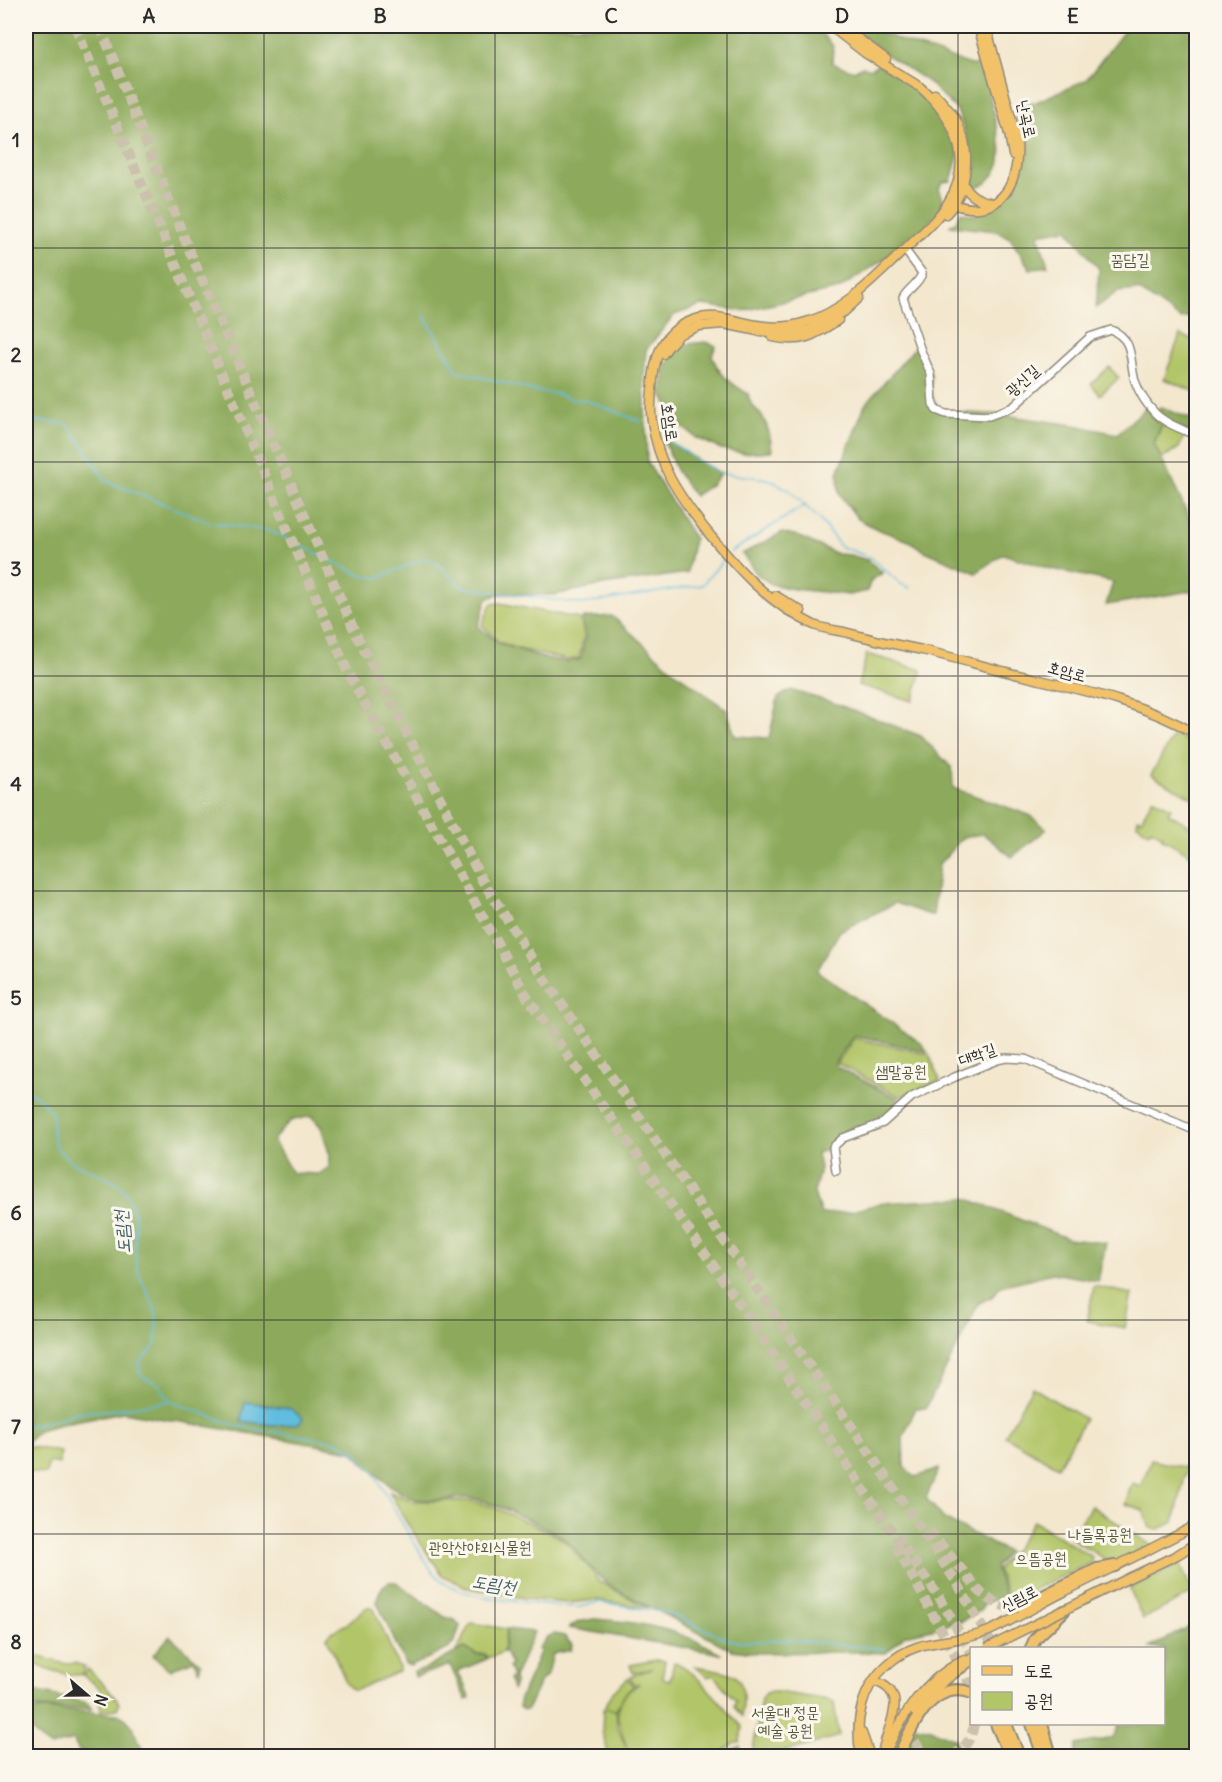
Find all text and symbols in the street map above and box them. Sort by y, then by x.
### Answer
text: A [143,3,156,28]
text: B [373,3,387,28]
text: C [604,3,618,28]
text: D [835,3,849,28]
text: E [1067,3,1079,28]
street label: 난곡로 [1013,98,1041,140]
text: 1 [12,127,20,152]
park label: 꿈담길 [1111,249,1149,269]
text: 2 [11,342,22,367]
street label: 광신길 [1001,360,1043,400]
street label: 호암로 [657,401,683,443]
text: 3 [10,556,22,581]
street label: 호암로 [1046,656,1088,686]
text: 4 [10,771,22,796]
text: 5 [10,985,22,1010]
street label: 대학길 [955,1038,999,1070]
park label: 샘말공원 [875,1061,927,1081]
text: 6 [10,1200,22,1225]
water label: 도림천 [109,1208,135,1255]
text: 7 [11,1414,21,1439]
park label: 나들목공원 [1068,1524,1132,1544]
park label: 관악산야외식물원 [429,1537,532,1557]
park label: 으뜸공원 [1015,1548,1067,1568]
water label: 도림천 [471,1569,519,1599]
street label: 신림로 [997,1580,1041,1616]
text: 8 [10,1629,22,1654]
legend [970,1647,1165,1725]
text: 도로 [1024,1659,1053,1682]
north arrow [57,1665,117,1725]
text: 공원 [1024,1689,1053,1712]
text: N [90,1692,112,1709]
park label: 서울대 정문 예술 공원 [751,1702,819,1740]

